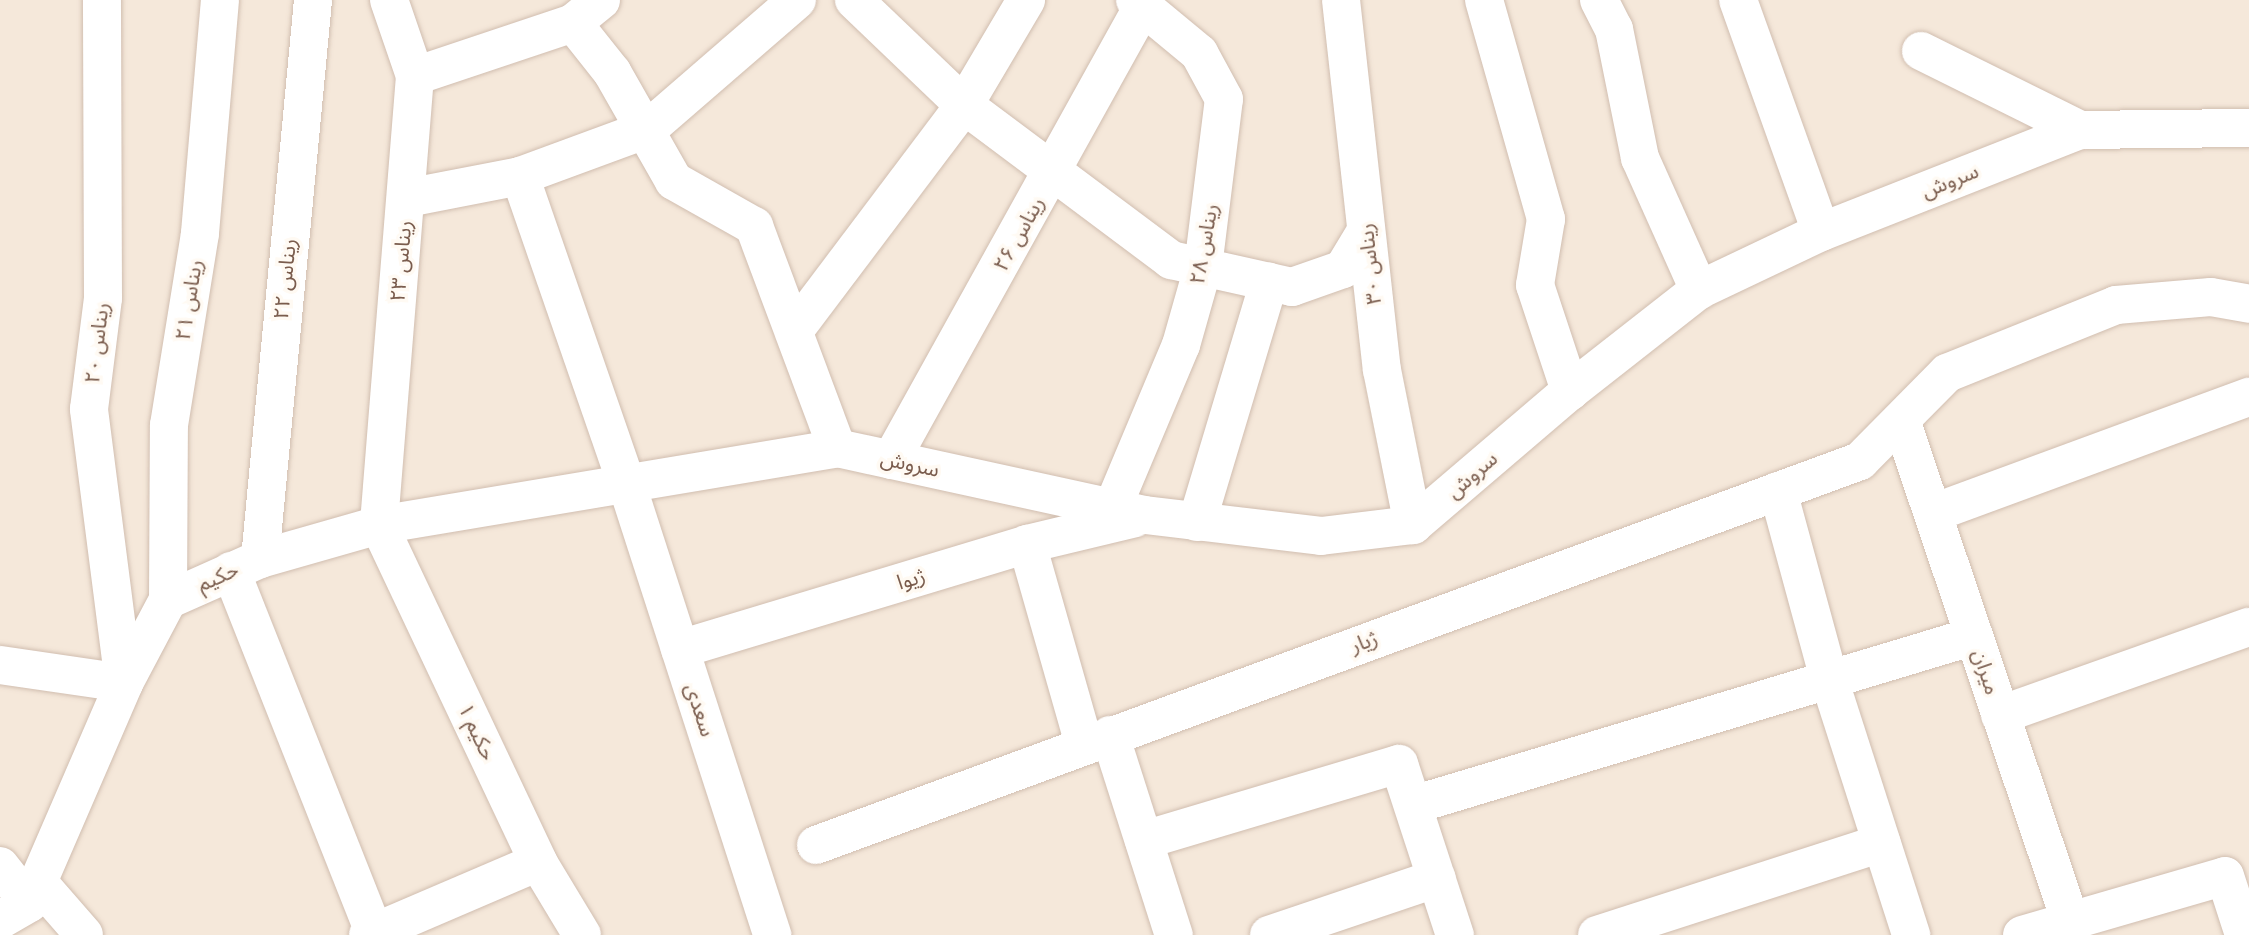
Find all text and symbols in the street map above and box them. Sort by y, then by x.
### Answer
street label: سروش [1918,158,1982,204]
street label: ریناس ۲۶ [988,192,1050,276]
street label: ریناس ۲۸ [1185,202,1223,286]
street label: ریناس ۲۳ [385,219,417,303]
street label: ریناس ۳۰ [1353,222,1387,306]
street label: ریناس ۲۲ [268,237,302,321]
street label: ریناس ۲۱ [170,258,208,342]
street label: ریناس ۲۰ [80,301,114,385]
street label: سروش [878,445,942,483]
street label: سروش [1441,446,1503,504]
street label: حکیم [193,557,243,597]
street label: ژیوا [894,563,928,595]
street label: ژیار [1347,626,1381,658]
street label: میران [1967,646,2005,698]
street label: سعدی [680,680,720,740]
street label: حکیم ۱ [453,699,501,765]

